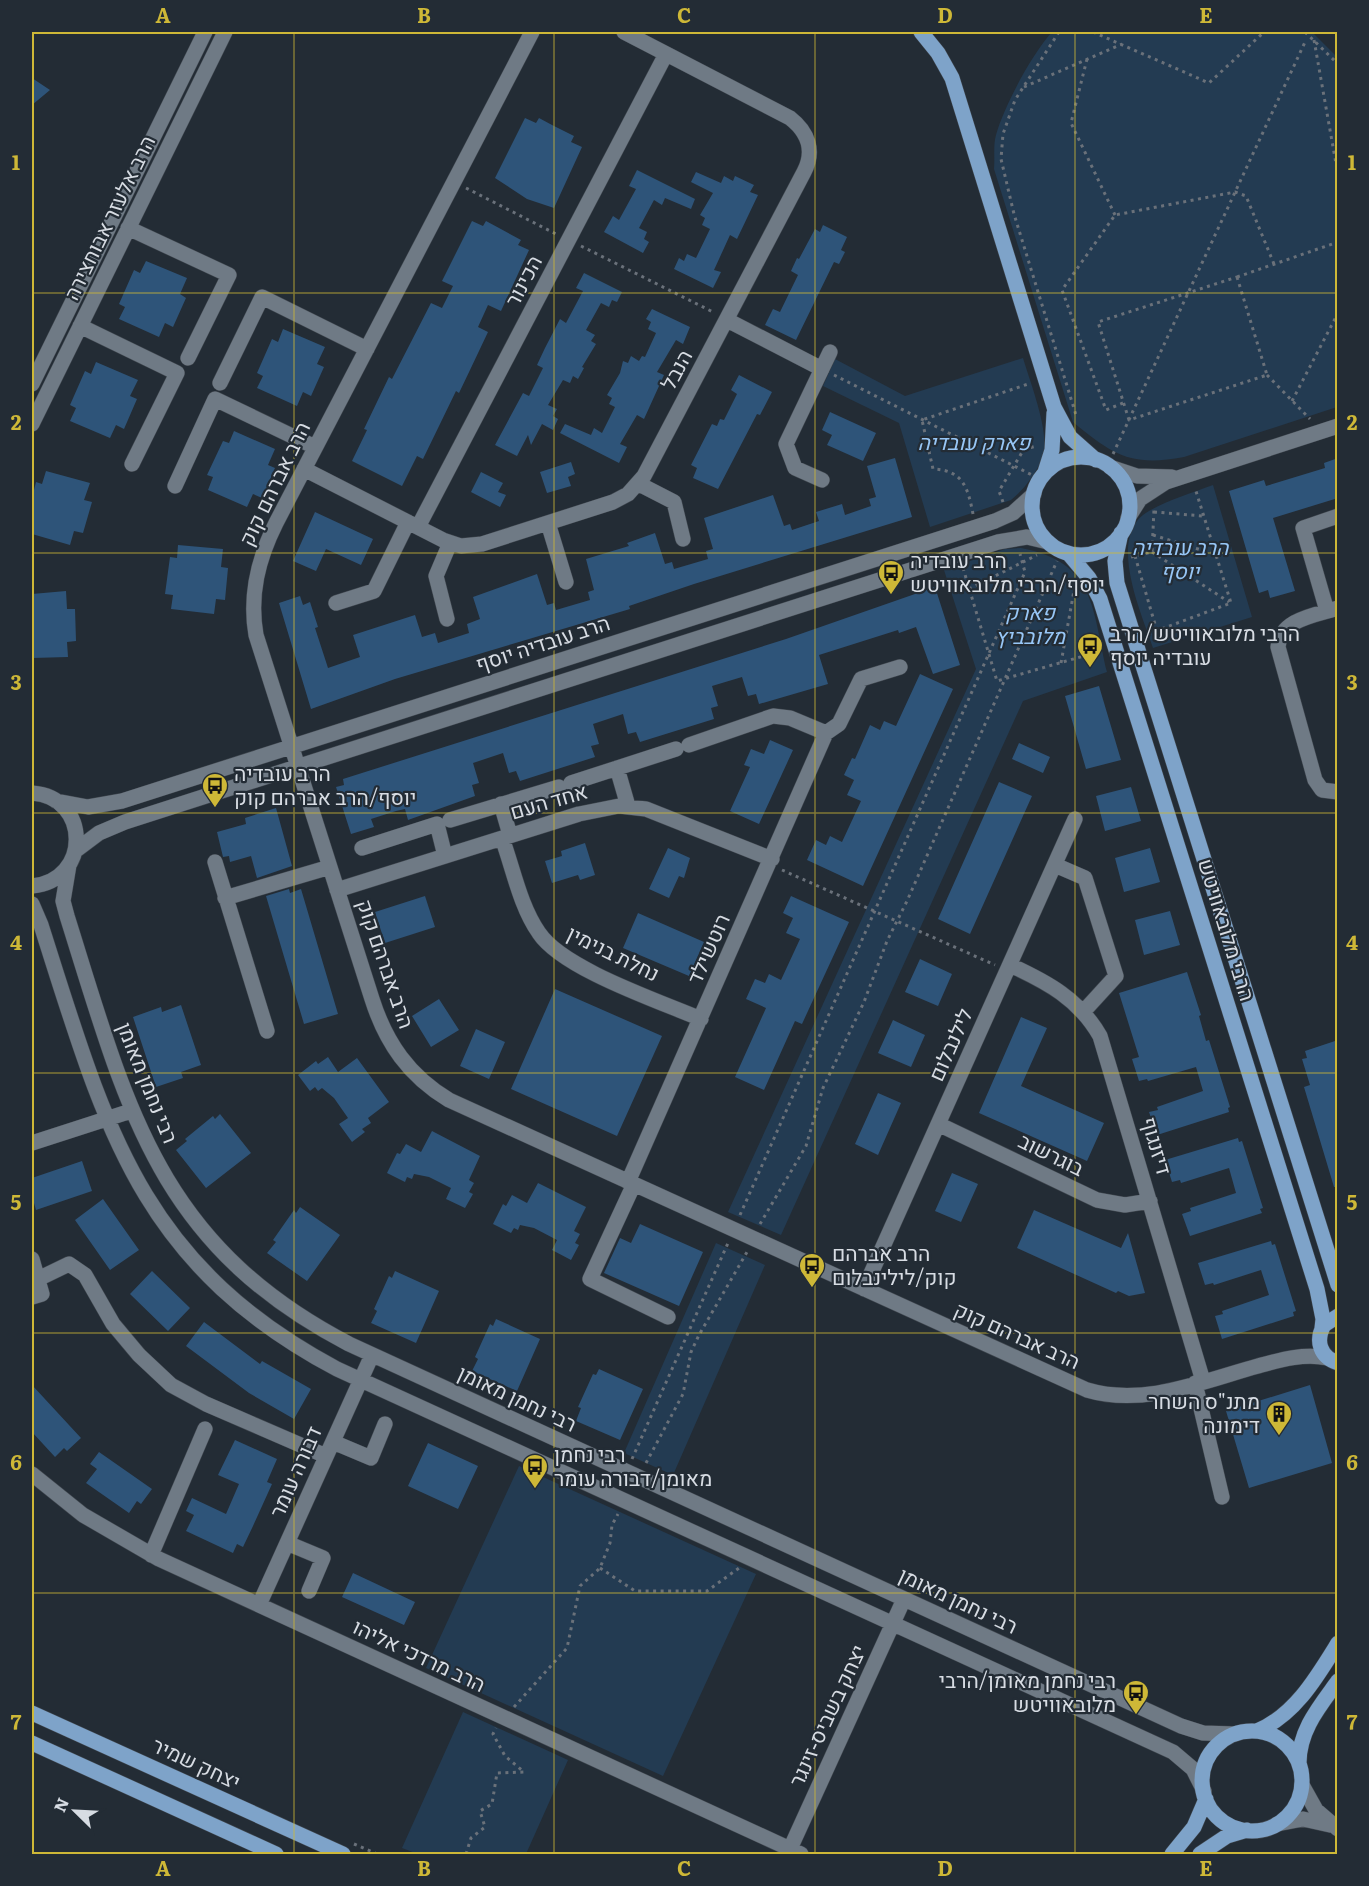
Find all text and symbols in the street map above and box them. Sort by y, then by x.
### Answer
text: A [155,0,171,29]
text: B [417,0,431,29]
text: C [677,0,691,29]
text: D [937,0,953,29]
text: E [1199,0,1213,29]
street label: הרב אלעזר אבוחצירה [54,129,161,305]
text: 1 [12,146,20,176]
text: 1 [1348,146,1356,176]
street label: הכינור [495,249,548,311]
street label: הנבל [651,343,698,395]
text: 2 [11,406,22,436]
text: 2 [1347,406,1358,436]
street label: הרב אברהם קוק [229,415,316,550]
park label: פארק עובדיה [917,425,1032,456]
park label: הרב עובדיה יוסף [1132,530,1230,585]
place label: הרב עובדיה יוסף/הרבי מלובאוויטש [910,543,1105,598]
bus stop icon: הרב עובדיה יוסף/הרבי מלובאוויטש [876,558,906,596]
park label: פארק מלובביץ [995,595,1067,650]
street label: הרב עובדיה יוסף [471,605,613,678]
place label: הרבי מלובאוויטש/הרב עובדיה יוסף [1110,616,1300,671]
bus stop icon: הרבי מלובאוויטש/הרב עובדיה יוסף [1075,631,1105,669]
text: 3 [10,666,22,696]
text: 3 [1346,666,1358,696]
place label: הרב עובדיה יוסף/הרב אברהם קוק [234,756,416,811]
bus stop icon: הרב עובדיה יוסף/הרב אברהם קוק [200,771,230,809]
street label: אחד העם [506,774,591,825]
street label: הרבי מלובאוויטש [1192,854,1265,1004]
street label: הרב אברהם קוק [351,894,424,1032]
street label: רוטשילד [677,908,736,988]
street label: נחלת בנימין [563,916,665,987]
text: 4 [10,926,22,956]
text: 4 [1346,926,1358,956]
street label: לילנבלום [919,1002,979,1085]
street label: רבי נחמן מאומן [111,1017,188,1147]
street label: דיזנגוף [1135,1113,1181,1178]
street label: בוגרשוב [1014,1124,1090,1182]
text: 5 [11,1186,22,1216]
text: 5 [1347,1186,1358,1216]
place label: הרב אברהם קוק/לילינבלום [832,1236,957,1291]
bus stop icon: הרב אברהם קוק/לילינבלום [797,1251,827,1289]
street label: הרב אברהם קוק [950,1292,1086,1375]
street label: רבי נחמן מאומן [453,1356,583,1438]
place label: מתנ"ס השחר דימונה [1148,1384,1260,1439]
building icon: מתנ"ס השחר דימונה [1264,1399,1294,1437]
street label: דבורה עומר [260,1420,328,1522]
place label: רבי נחמן מאומן/דבורה עומר [554,1437,712,1492]
text: 6 [10,1446,22,1476]
text: 6 [1346,1446,1358,1476]
bus stop icon: רבי נחמן מאומן/דבורה עומר [520,1452,550,1490]
street label: רבי נחמן מאומן [894,1558,1024,1640]
street label: הרב מרדכי אליהו [348,1609,492,1698]
street label: יצחק בשביס-זינגר [779,1639,872,1791]
place label: רבי נחמן מאומן/הרבי מלובאוויטש [939,1663,1116,1718]
bus stop icon: רבי נחמן מאומן/הרבי מלובאוויטש [1121,1678,1151,1716]
text: 7 [11,1706,22,1736]
text: 7 [1347,1706,1358,1736]
street label: יצחק שמיר [148,1728,246,1796]
north arrow [45,1781,105,1841]
text: N [47,1793,74,1816]
text: A [155,1852,171,1882]
text: B [417,1852,431,1882]
text: C [677,1852,691,1882]
text: D [937,1852,953,1882]
text: E [1199,1852,1213,1882]

